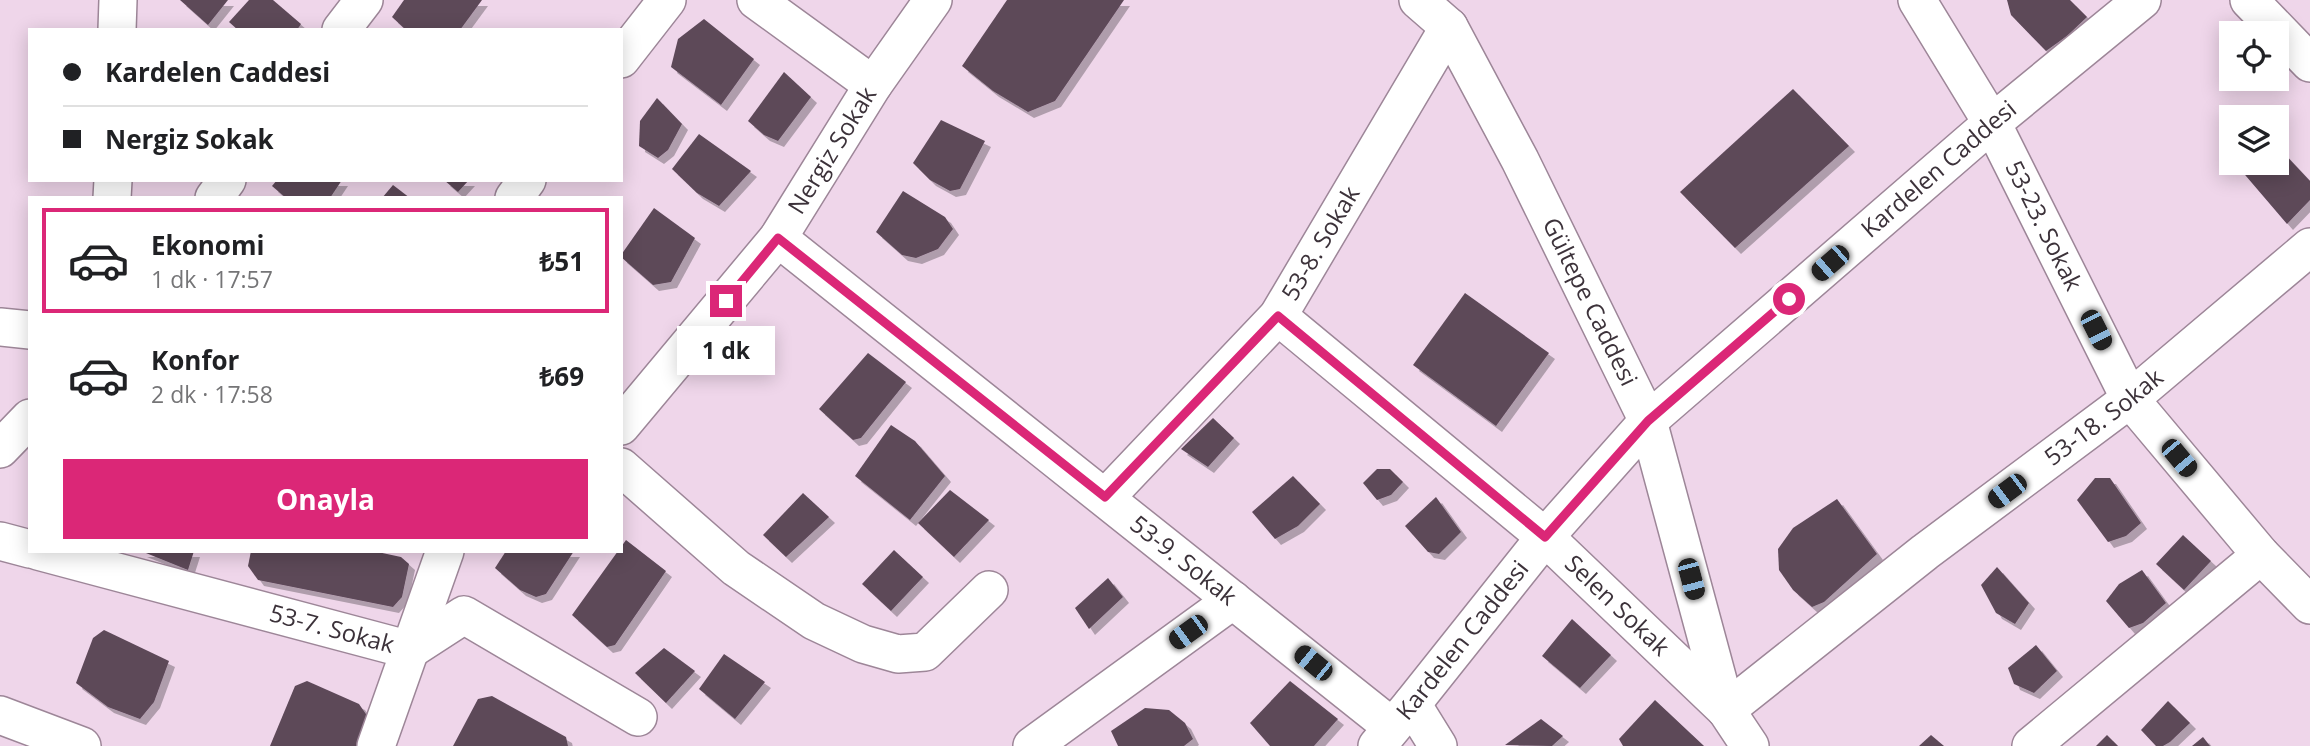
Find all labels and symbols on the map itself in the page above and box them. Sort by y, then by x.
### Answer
street label: Nergiz Sokak [779,79,883,220]
street label: Kardelen Caddesi [1853,92,2023,244]
street label: 53-23. Sokak [1998,155,2091,296]
street label: 53-8. Sokak [1273,179,1367,306]
street label: Gültepe Caddesi [1536,212,1646,391]
car [1808,241,1853,285]
route start [1773,283,1805,315]
route end [710,285,742,317]
car [2078,307,2115,353]
callout: 1 dk [677,326,775,374]
street label: 53-18. Sokak [2037,360,2170,472]
car [2158,435,2201,481]
car [1984,470,2031,512]
street label: 53-9. Sokak [1124,507,1245,612]
street label: Selen Sokak [1558,547,1678,663]
street label: Kardelen Caddesi [1388,553,1535,726]
car [1676,556,1707,602]
street label: 53-7. Sokak [266,595,398,660]
car [1165,611,1212,653]
car [1291,642,1336,684]

